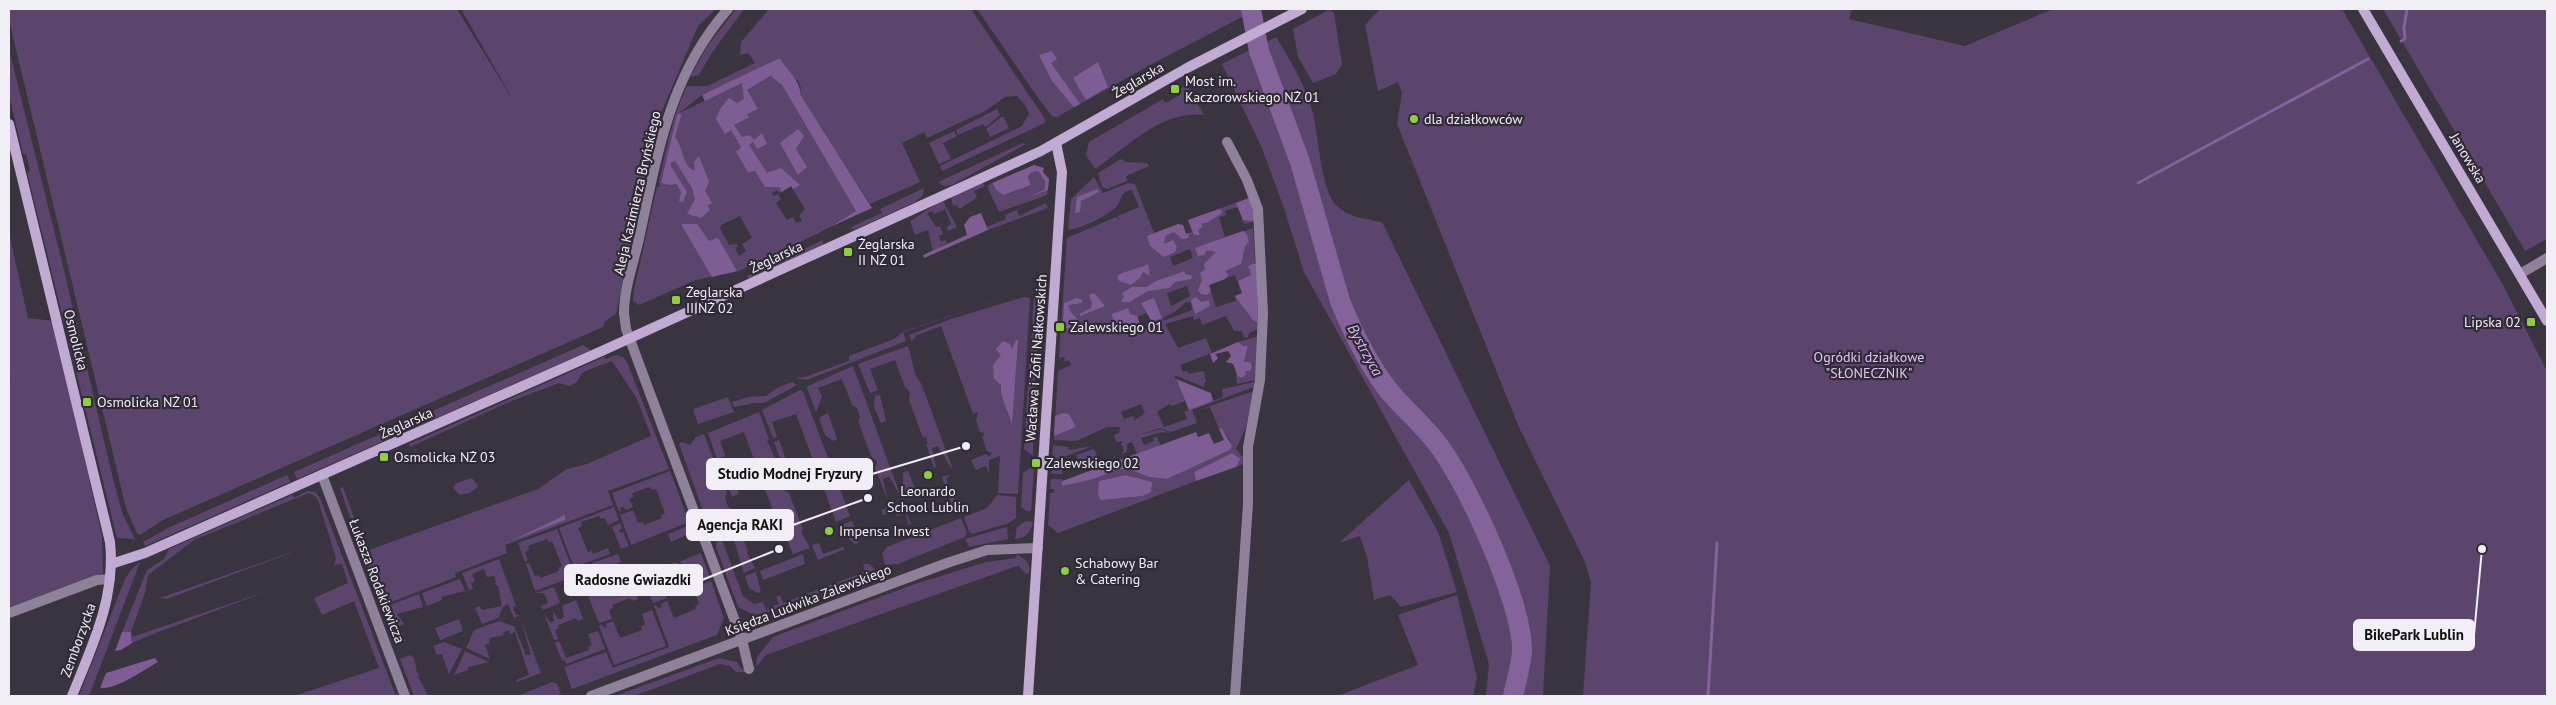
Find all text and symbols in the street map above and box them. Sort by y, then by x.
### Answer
street label: Żeglarska [1109,58,1167,102]
place label: Most im. Kaczorowskiego NŻ 01 [1185,72,1320,106]
marker: Most im. Kaczorowskiego NŻ 01 [1169,83,1181,95]
street label: Aleja Kazimierza Bryńskiego [609,109,665,277]
place label: dla działkowców [1424,110,1523,128]
marker: dla działkowców [1408,113,1420,125]
street label: Janowska [2445,129,2490,187]
place label: Żeglarska II NŻ 01 [858,235,915,269]
street label: Żeglarska [746,237,806,277]
marker: Żeglarska II NŻ 01 [842,246,854,258]
street label: Wacława i Zofii Nałkowskich [1021,274,1051,442]
place label: Żeglarska II NŻ 02 [686,283,743,317]
marker: Żeglarska II NŻ 02 [670,294,682,306]
street label: Osmolicka [60,308,92,372]
place label: Lipska 02 [2464,313,2521,331]
marker: Lipska 02 [2525,316,2537,328]
place label: Zalewskiego 01 [1070,318,1163,336]
water label: Bystrzyca [1343,320,1388,380]
marker: Zalewskiego 01 [1054,321,1066,333]
park label: Ogródki działkowe "SŁONECZNIK" [1814,348,1924,382]
place label: Osmolicka NŻ 01 [97,393,198,411]
marker: Osmolicka NŻ 01 [81,396,93,408]
street label: Żeglarska [376,403,436,443]
place label: Osmolicka NŻ 03 [394,448,495,466]
marker: Osmolicka NŻ 03 [378,451,390,463]
place label: Zalewskiego 02 [1046,454,1139,472]
marker: Zalewskiego 02 [1030,457,1042,469]
callout: Studio Modnej Fryzury [707,459,872,489]
text: Studio Modnej Fryzury [718,464,863,483]
marker: Leonardo School Lublin [922,469,934,481]
place label: Leonardo School Lublin [887,482,969,516]
callout: Agencja RAKI [687,510,793,540]
text: Agencja RAKI [697,515,783,534]
street label: Łukasza Rodakiewicza [345,516,409,646]
place label: Impensa Invest [839,522,930,540]
marker: Impensa Invest [823,525,835,537]
place label: Schabowy Bar & Catering [1075,554,1159,588]
street label: Księdza Ludwika Zalewskiego [722,560,894,640]
callout: Radosne Gwiazdki [565,565,702,595]
marker: Schabowy Bar & Catering [1059,565,1071,577]
text: Radosne Gwiazdki [575,570,691,589]
street label: Zemborzycka [56,600,100,680]
callout: BikePark Lublin [2354,620,2474,650]
text: BikePark Lublin [2364,625,2464,644]

